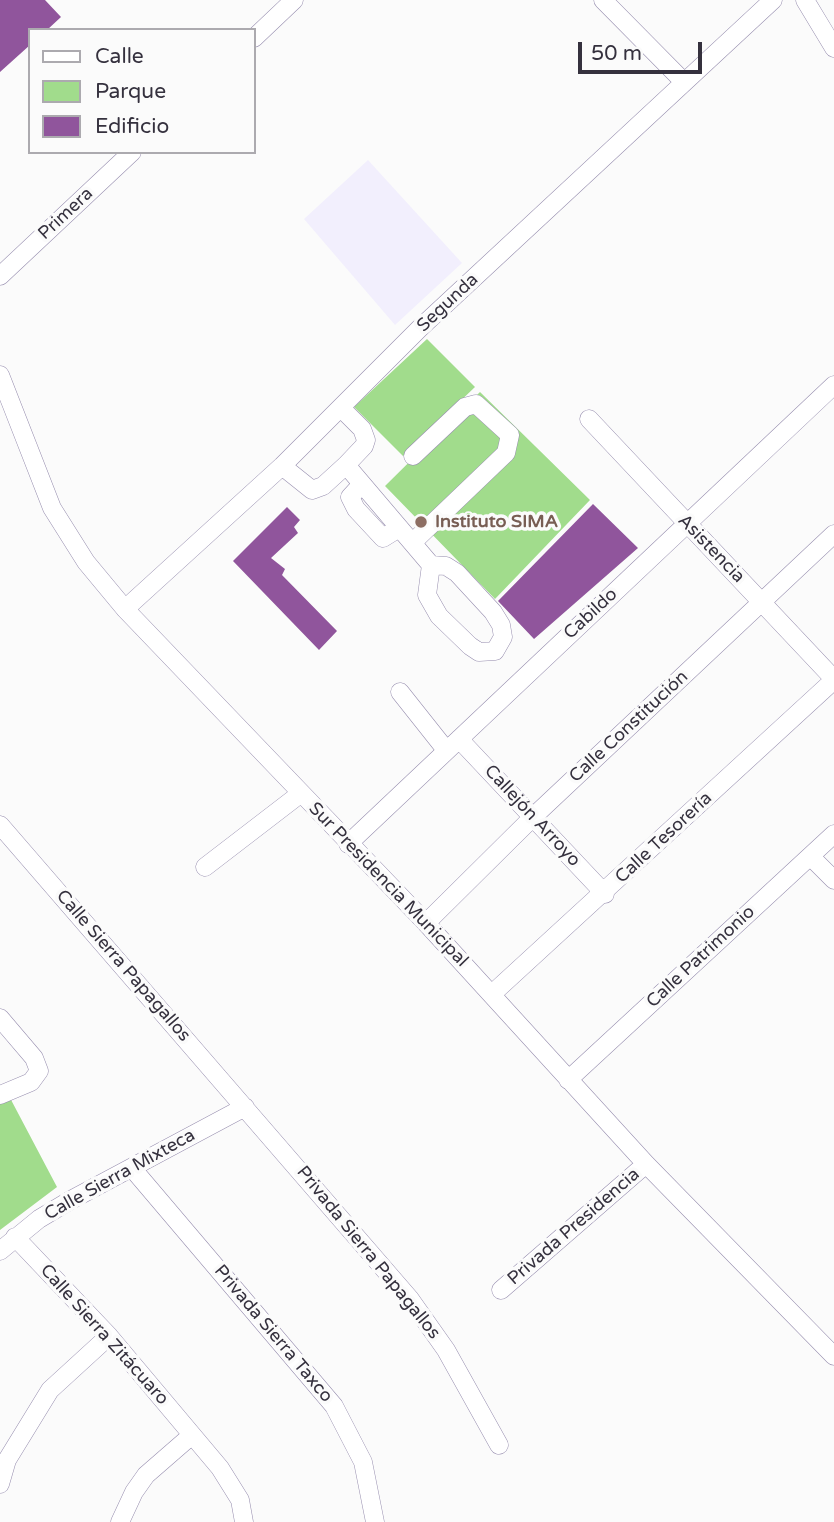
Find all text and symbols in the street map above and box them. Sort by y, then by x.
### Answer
legend [28,28,256,154]
scale bar [582,28,706,72]
text: 50 m [591,41,642,66]
text: Calle [95,44,144,69]
text: Parque [95,79,166,104]
text: Edificio [95,114,169,139]
street label: Primera [34,183,98,245]
street label: Segunda [413,269,483,337]
street label: Asistencia [673,510,749,588]
place label: Instituto SIMA [435,511,558,533]
marker: Instituto SIMA [413,514,429,530]
street label: Cabildo [560,584,622,644]
street label: Calle Constitución [565,666,693,788]
street label: Callejón Arroyo [479,761,585,871]
street label: Calle Tesorería [611,788,717,888]
street label: Sur Presidencia Municipal [304,798,472,972]
street label: Calle Sierra Papagallos [51,886,195,1046]
street label: Calle Patrimonio [642,901,760,1013]
street label: Calle Sierra Mixteca [41,1125,199,1225]
street label: Privada Sierra Papagallos [291,1162,445,1344]
street label: Privada Presidencia [504,1164,644,1290]
street label: Calle Sierra Zitácuaro [35,1260,173,1410]
street label: Privada Sierra Taxco [209,1261,337,1407]

